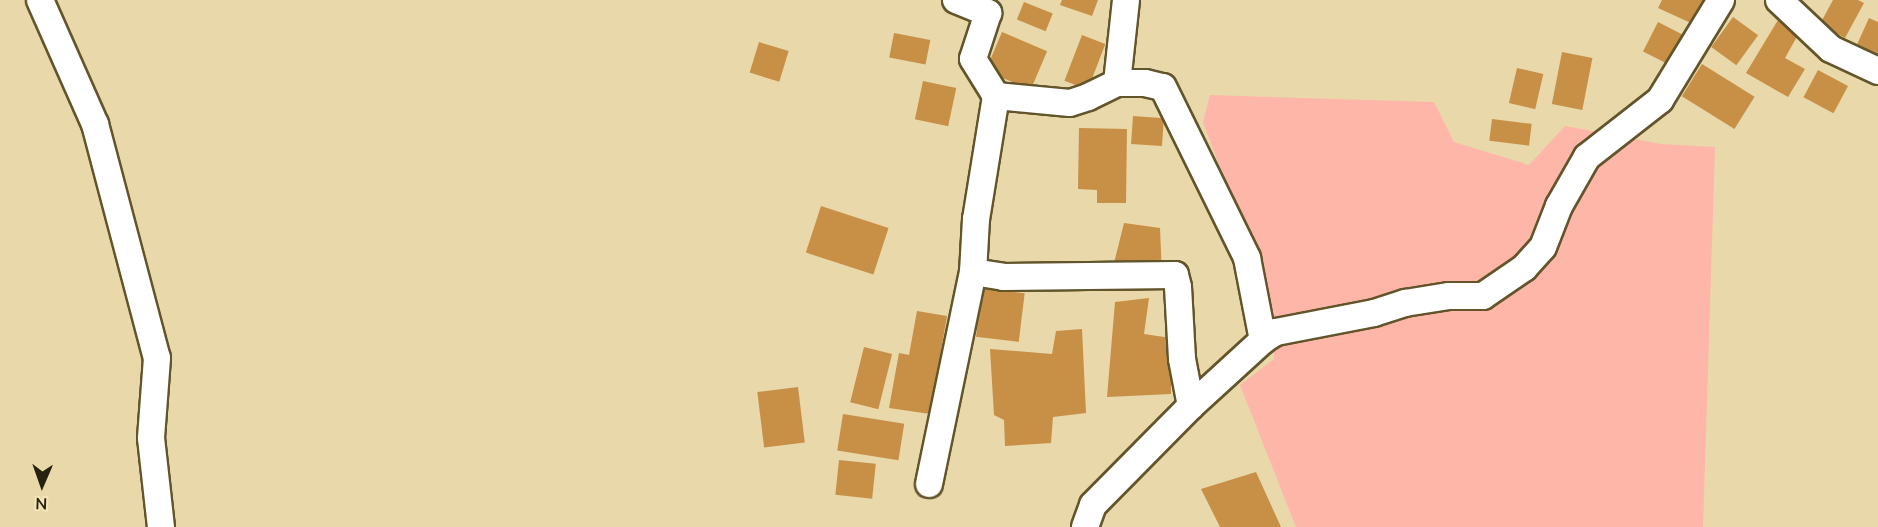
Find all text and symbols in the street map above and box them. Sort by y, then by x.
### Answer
north arrow [12,455,72,515]
text: N [35,492,48,514]

